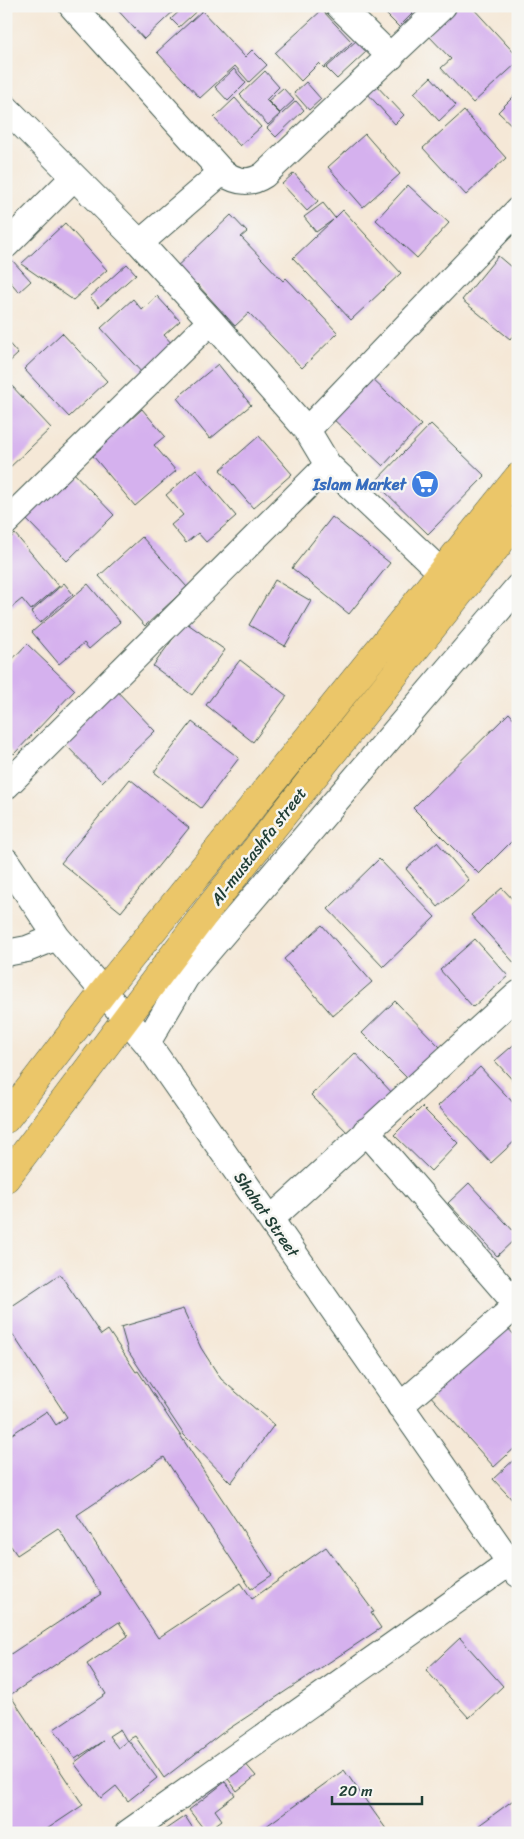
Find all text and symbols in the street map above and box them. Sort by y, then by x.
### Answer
supermarket icon: Islam Market [410,469,440,499]
place label: Islam Market [312,470,408,499]
street label: Al-mustashfa street [202,781,314,913]
street label: Shahat Street [226,1165,307,1264]
scale bar [332,1774,422,1806]
text: 20 m [339,1778,373,1804]

